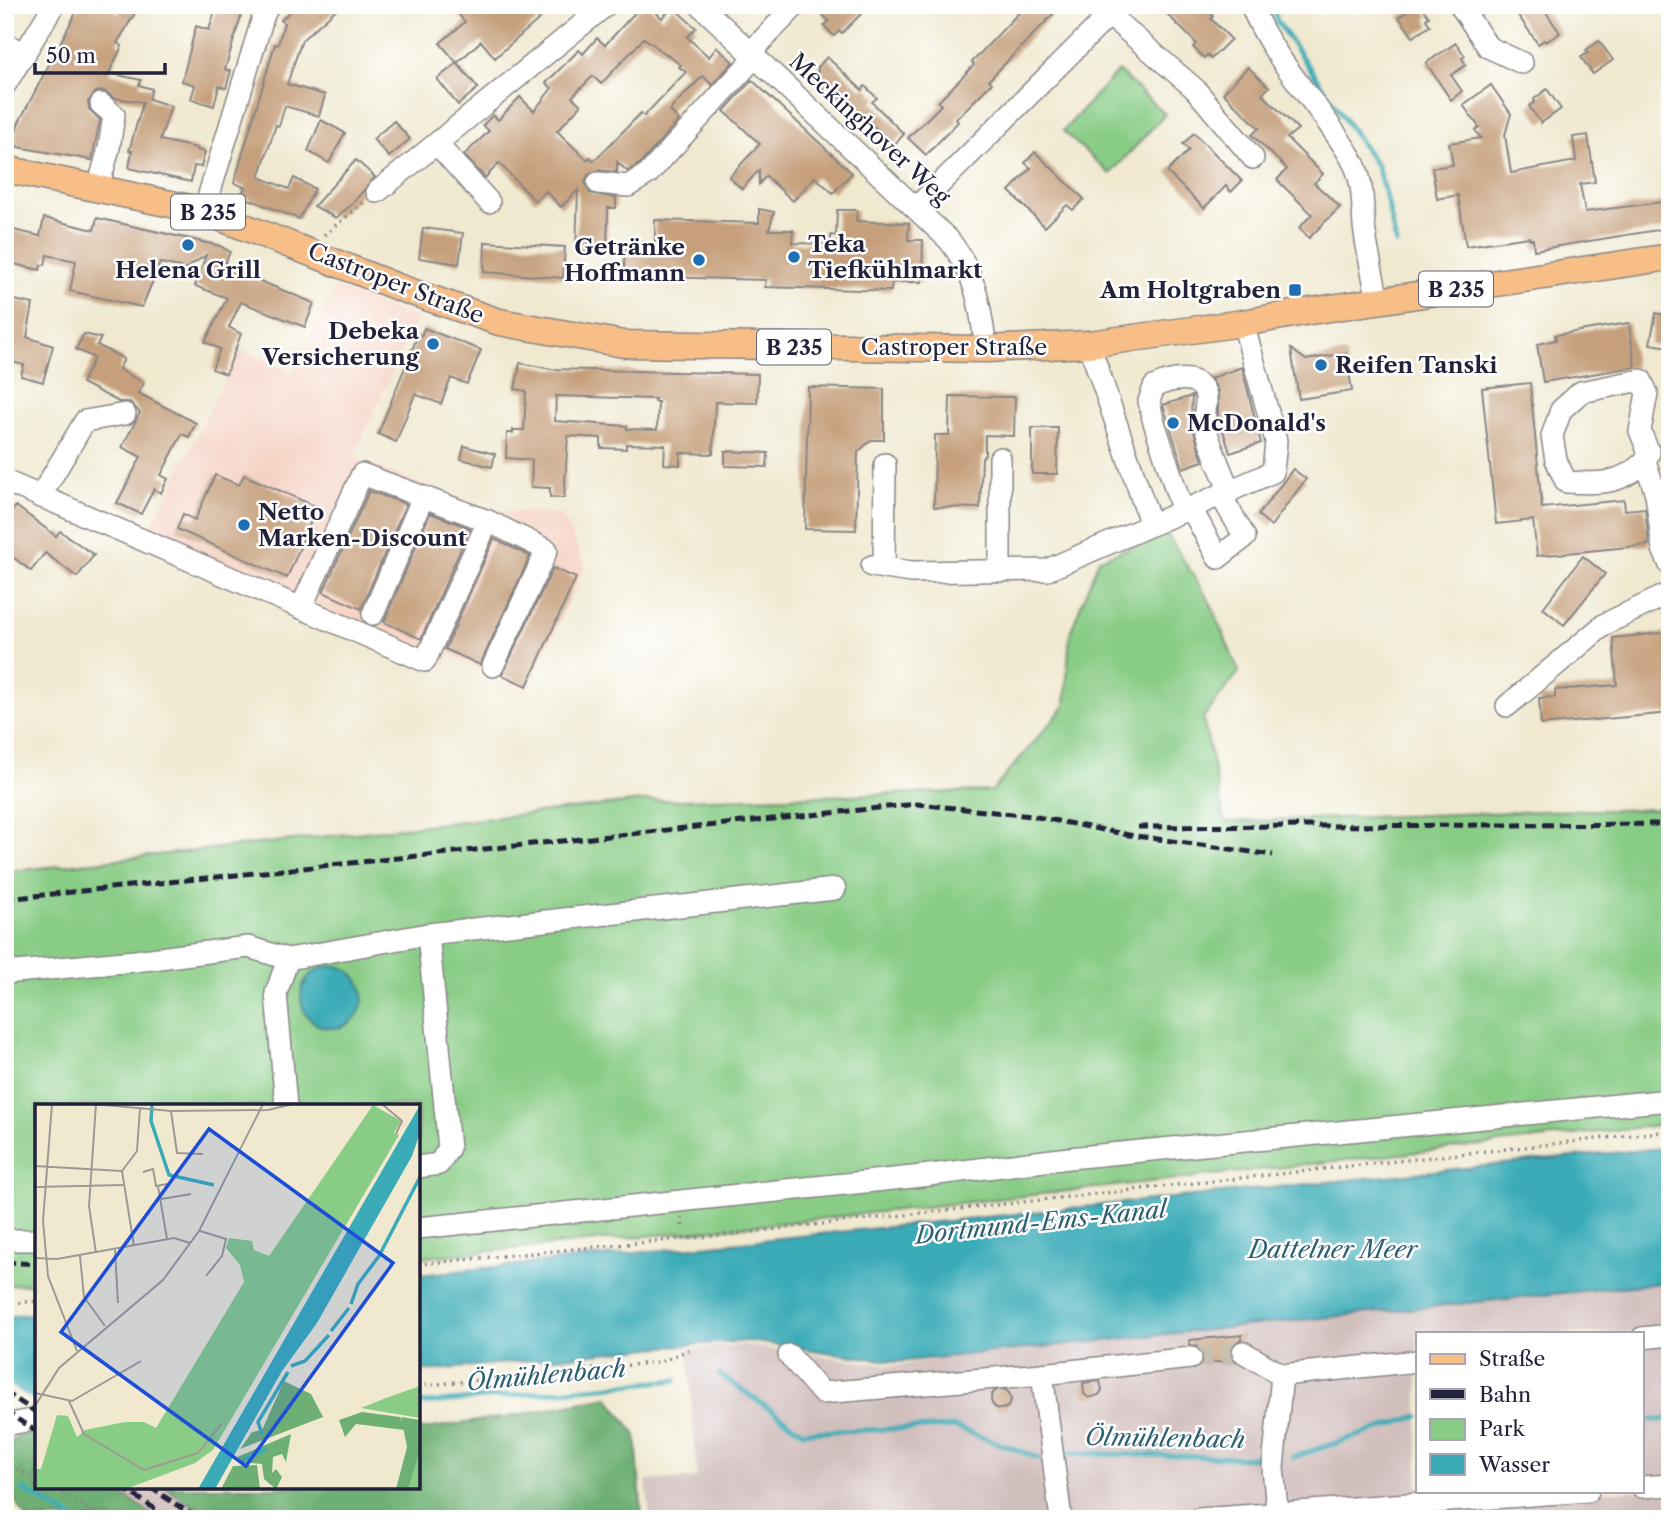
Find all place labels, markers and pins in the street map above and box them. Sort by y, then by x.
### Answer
place label: Teka Tiefkühlmarkt [808,230,983,284]
place label: Getränke Hoffmann [564,233,685,287]
marker: Helena Grill [180,237,196,253]
marker: Teka Tiefkühlmarkt [786,249,802,265]
marker: Getränke Hoffmann [691,252,707,268]
place label: Helena Grill [115,256,261,284]
place label: Am Holtgraben [1099,276,1281,304]
marker: Am Holtgraben [1287,282,1303,298]
place label: Debeka Versicherung [261,317,420,371]
marker: Debeka Versicherung [425,336,441,352]
place label: Reifen Tanski [1335,351,1497,379]
marker: Reifen Tanski [1313,357,1329,373]
place label: McDonald's [1187,409,1326,437]
marker: McDonald's [1165,415,1181,431]
place label: Netto Marken-Discount [258,498,468,552]
marker: Netto Marken-Discount [236,517,252,533]

